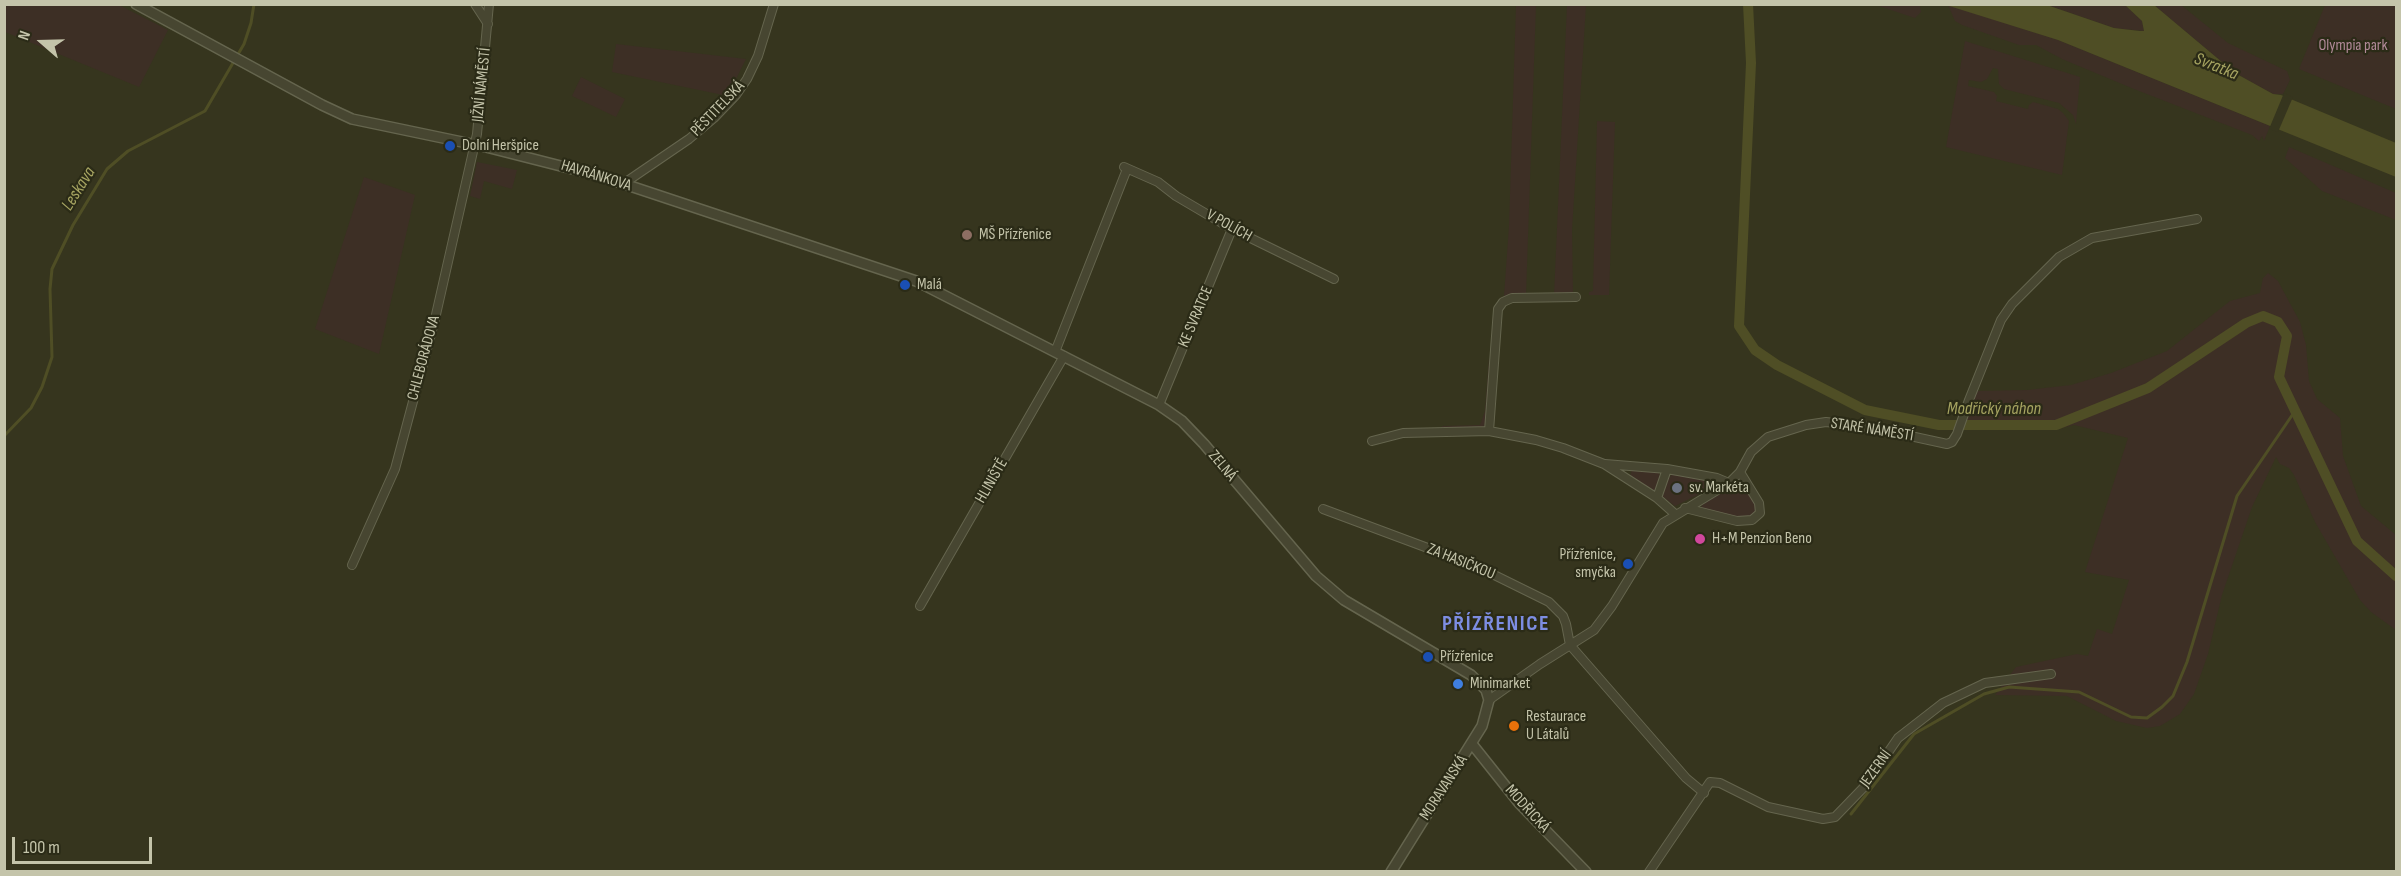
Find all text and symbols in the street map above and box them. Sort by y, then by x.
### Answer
north arrow [12,12,72,72]
text: N [14,28,35,43]
park label: Olympia park [2318,36,2388,56]
street label: JIŽNÍ NÁMĚSTÍ [469,47,495,123]
water label: Svratka [2191,48,2241,86]
street label: PĚSTITELSKÁ [687,77,749,141]
place label: Dolní Heršpice [462,136,539,156]
marker: Dolní Heršpice [443,139,457,153]
street label: HAVRÁNKOVA [559,156,633,196]
water label: Leskava [57,163,101,215]
street label: V POLÍCH [1203,206,1255,246]
place label: MŠ Přízřenice [979,225,1051,245]
marker: MŠ Přízřenice [960,228,974,242]
place label: Malá [917,275,942,295]
marker: Malá [898,278,912,292]
street label: KE SVRATCE [1175,284,1217,350]
street label: CHLEBORÁDOVA [403,314,445,402]
water label: Modřický náhon [1947,398,2041,420]
street label: STARÉ NÁMĚSTÍ [1829,414,1915,446]
street label: ZELNÁ [1204,447,1240,485]
street label: HLINIŠTĚ [972,455,1012,507]
place label: sv. Markéta [1689,478,1749,498]
marker: sv. Markéta [1670,481,1684,495]
place label: H+M Penzion Beno [1712,529,1812,549]
marker: H+M Penzion Beno [1693,532,1707,546]
street label: ZA HASIČKOU [1424,540,1498,584]
place label: Přízřenice, smyčka [1560,545,1616,583]
marker: Přízřenice, smyčka [1621,557,1635,571]
district label: PŘÍZŘENICE [1442,611,1550,637]
place label: Přízřenice [1440,647,1493,667]
marker: Přízřenice [1421,650,1435,664]
place label: Minimarket [1470,674,1530,694]
marker: Minimarket [1451,677,1465,691]
place label: Restaurace U Látalů [1526,707,1586,745]
marker: Restaurace U Látalů [1507,719,1521,733]
street label: JEZERNÍ [1856,746,1896,792]
street label: MORAVANSKÁ [1416,752,1472,824]
street label: MODŘICKÁ [1501,781,1553,837]
scale bar [15,825,154,863]
text: 100 m [23,837,60,858]

